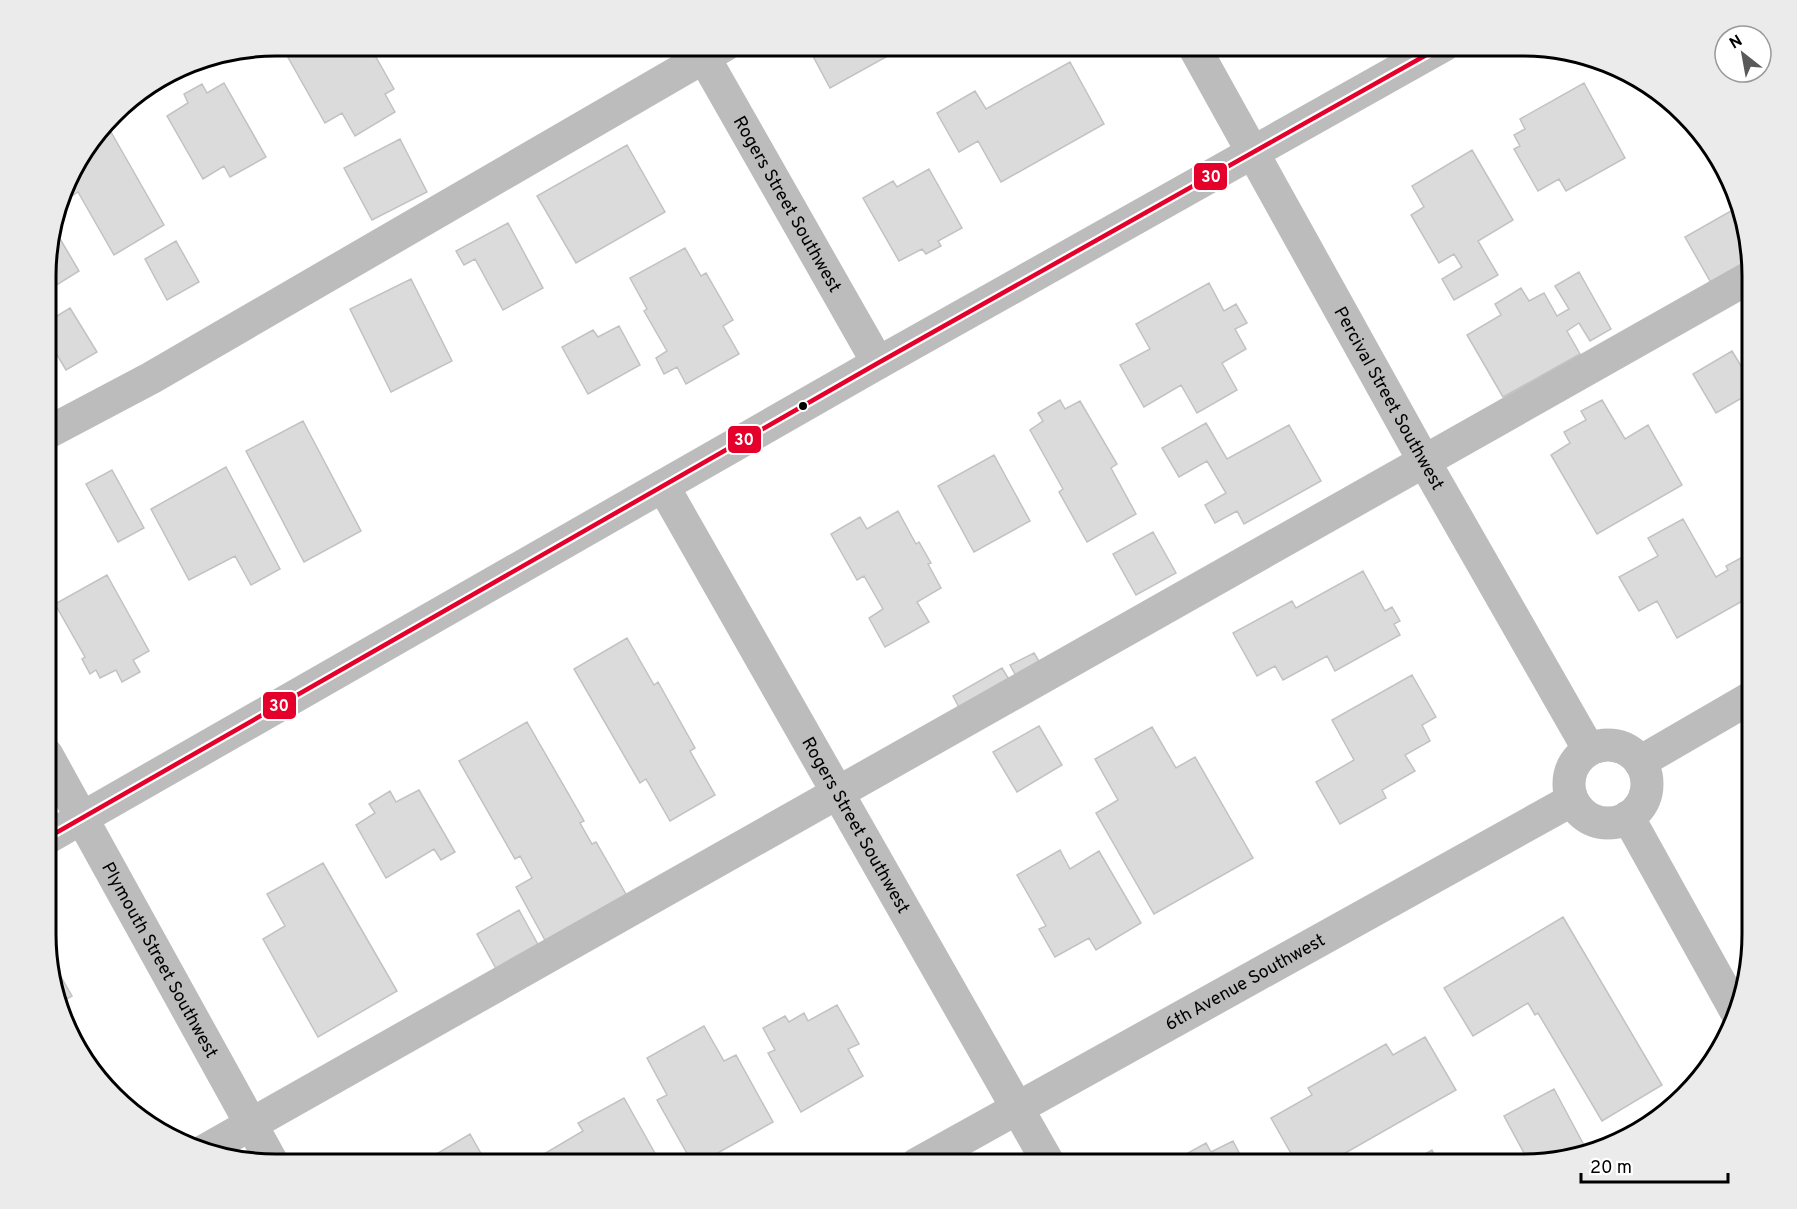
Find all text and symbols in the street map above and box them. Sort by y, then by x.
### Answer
north arrow [1713,24,1773,84]
text: N [1726,31,1746,54]
street label: Rogers Street Southwest [727,112,846,297]
line badge: 30 [1193,162,1228,191]
text: 30 [1201,168,1221,188]
street label: Percival Street Southwest [1328,303,1448,495]
unlabelled marker [797,400,809,412]
line badge: 30 [727,425,762,454]
text: 30 [734,431,754,451]
line badge: 30 [262,691,297,720]
text: 30 [269,697,289,717]
street label: Rogers Street Southwest [795,733,914,918]
street label: Plymouth Street Southwest [95,858,222,1063]
street label: 6th Avenue Southwest [1161,929,1330,1037]
scale bar [1581,1146,1728,1184]
text: 20 m [1590,1157,1632,1180]

